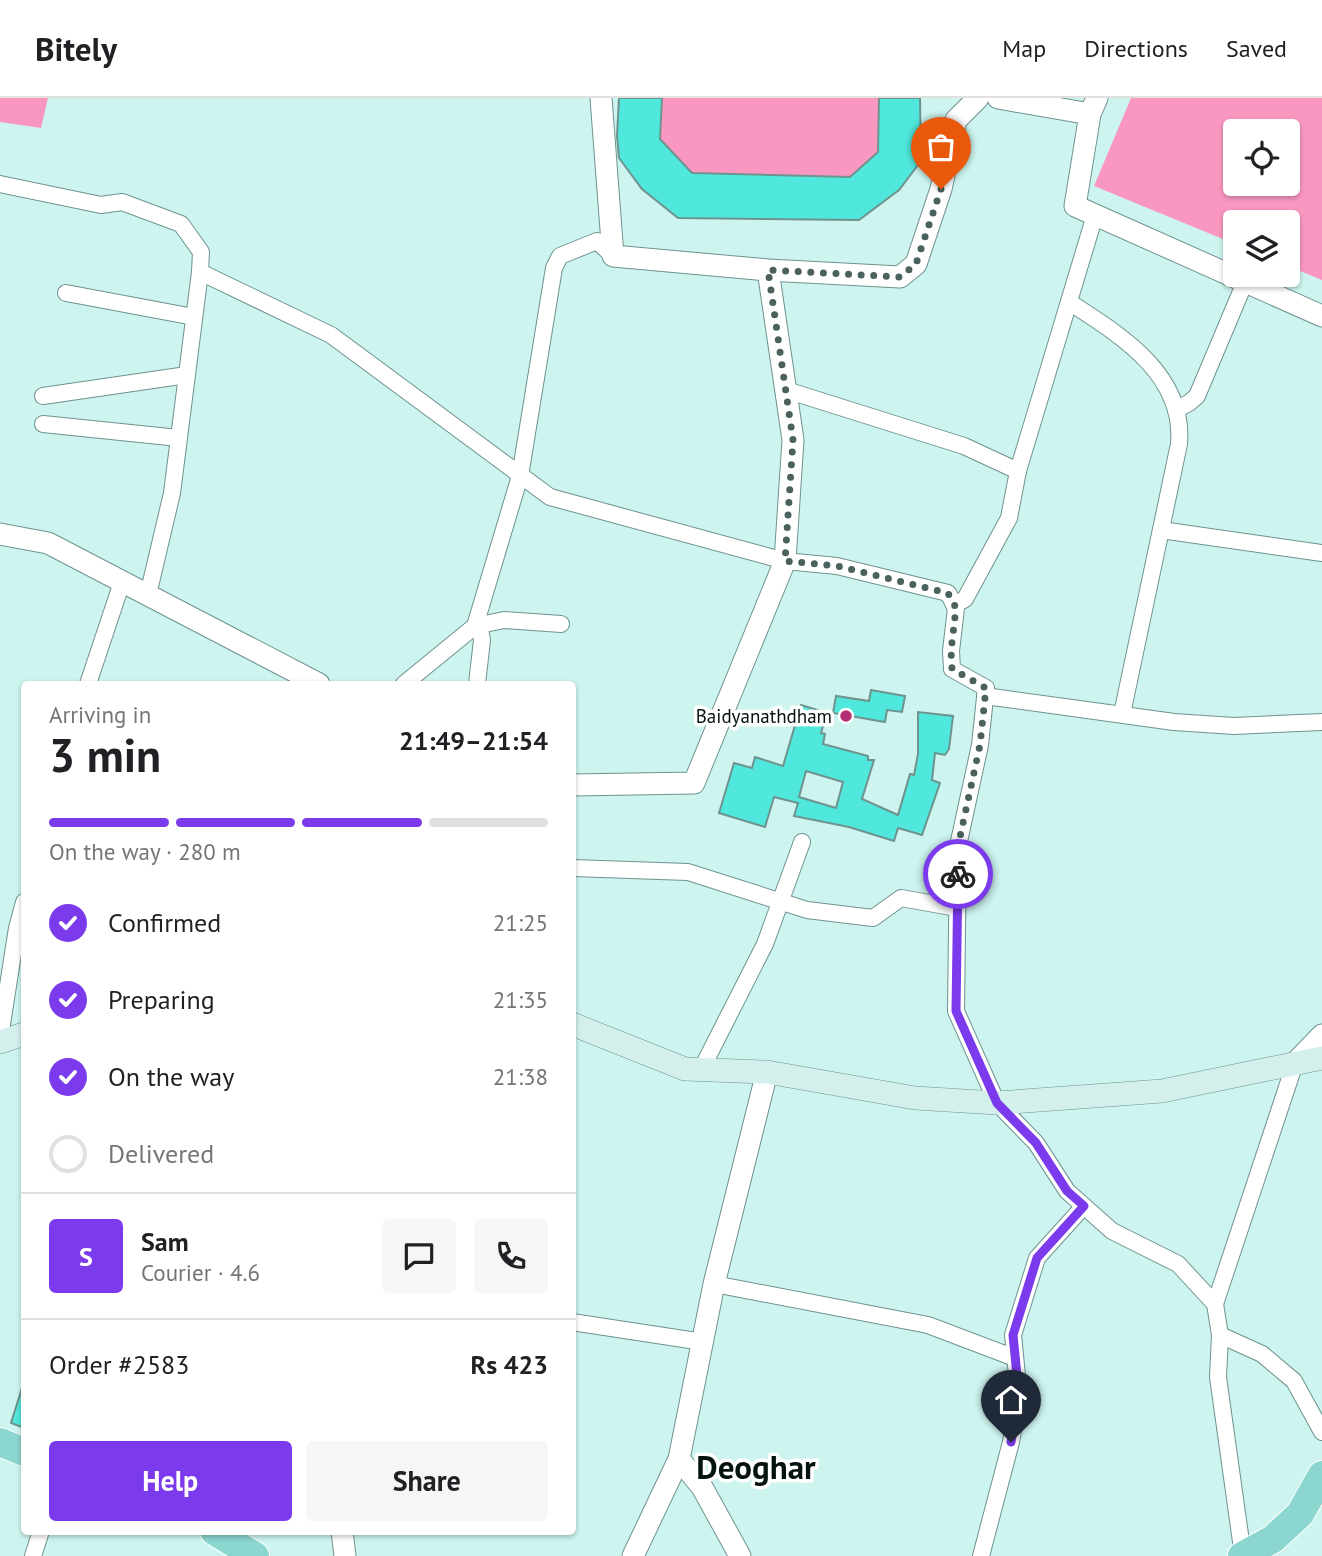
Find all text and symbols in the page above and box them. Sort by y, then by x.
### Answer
text: Bitely [35,27,117,70]
text: Map [1002,33,1046,64]
text: Directions [1084,33,1188,64]
text: Saved [1226,33,1287,64]
pin [911,117,971,189]
map controls [1223,119,1300,287]
button: locate [1223,119,1300,196]
icon: bag [922,128,960,166]
button: layers [1223,210,1300,287]
text: Arriving in [49,700,151,729]
place label: Baidyanathdham [696,704,832,728]
marker: Baidyanathdham [838,708,854,724]
text: 21:49–21:54 [399,724,548,757]
text: 3 min [49,725,161,785]
text: On the way · 280 m [49,837,241,866]
courier [923,839,993,909]
icon: bike [939,855,977,893]
icon: check [49,904,87,942]
text: Confirmed [108,906,221,939]
text: 21:25 [493,908,548,937]
icon: check [49,981,87,1019]
text: Preparing [108,983,215,1016]
text: 21:35 [493,985,548,1014]
icon: check [49,1058,87,1096]
text: On the way [108,1060,234,1093]
text: 21:38 [493,1062,548,1091]
text: Delivered [108,1137,214,1170]
button: chat [382,1219,456,1293]
button: phone [474,1219,548,1293]
text: Sam [141,1225,189,1258]
text: S [79,1240,93,1273]
text: Courier · 4.6 [141,1258,260,1287]
text: Order #2583 [49,1348,189,1381]
text: Rs 423 [471,1348,548,1381]
pin [981,1370,1041,1442]
icon: home [992,1381,1030,1419]
button: Help [49,1441,292,1521]
button: Share [306,1441,548,1521]
district label: Deoghar [696,1445,816,1488]

